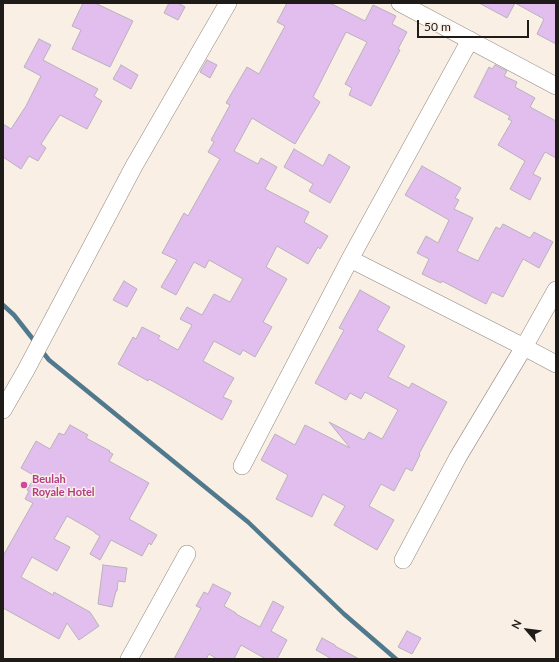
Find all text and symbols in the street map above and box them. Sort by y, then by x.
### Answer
scale bar [419,12,531,38]
text: 50 m [424,19,451,34]
place label: Beulah Royale Hotel [32,472,95,498]
marker: Beulah Royale Hotel [19,480,29,490]
north arrow [507,610,547,650]
text: N [508,617,524,631]

